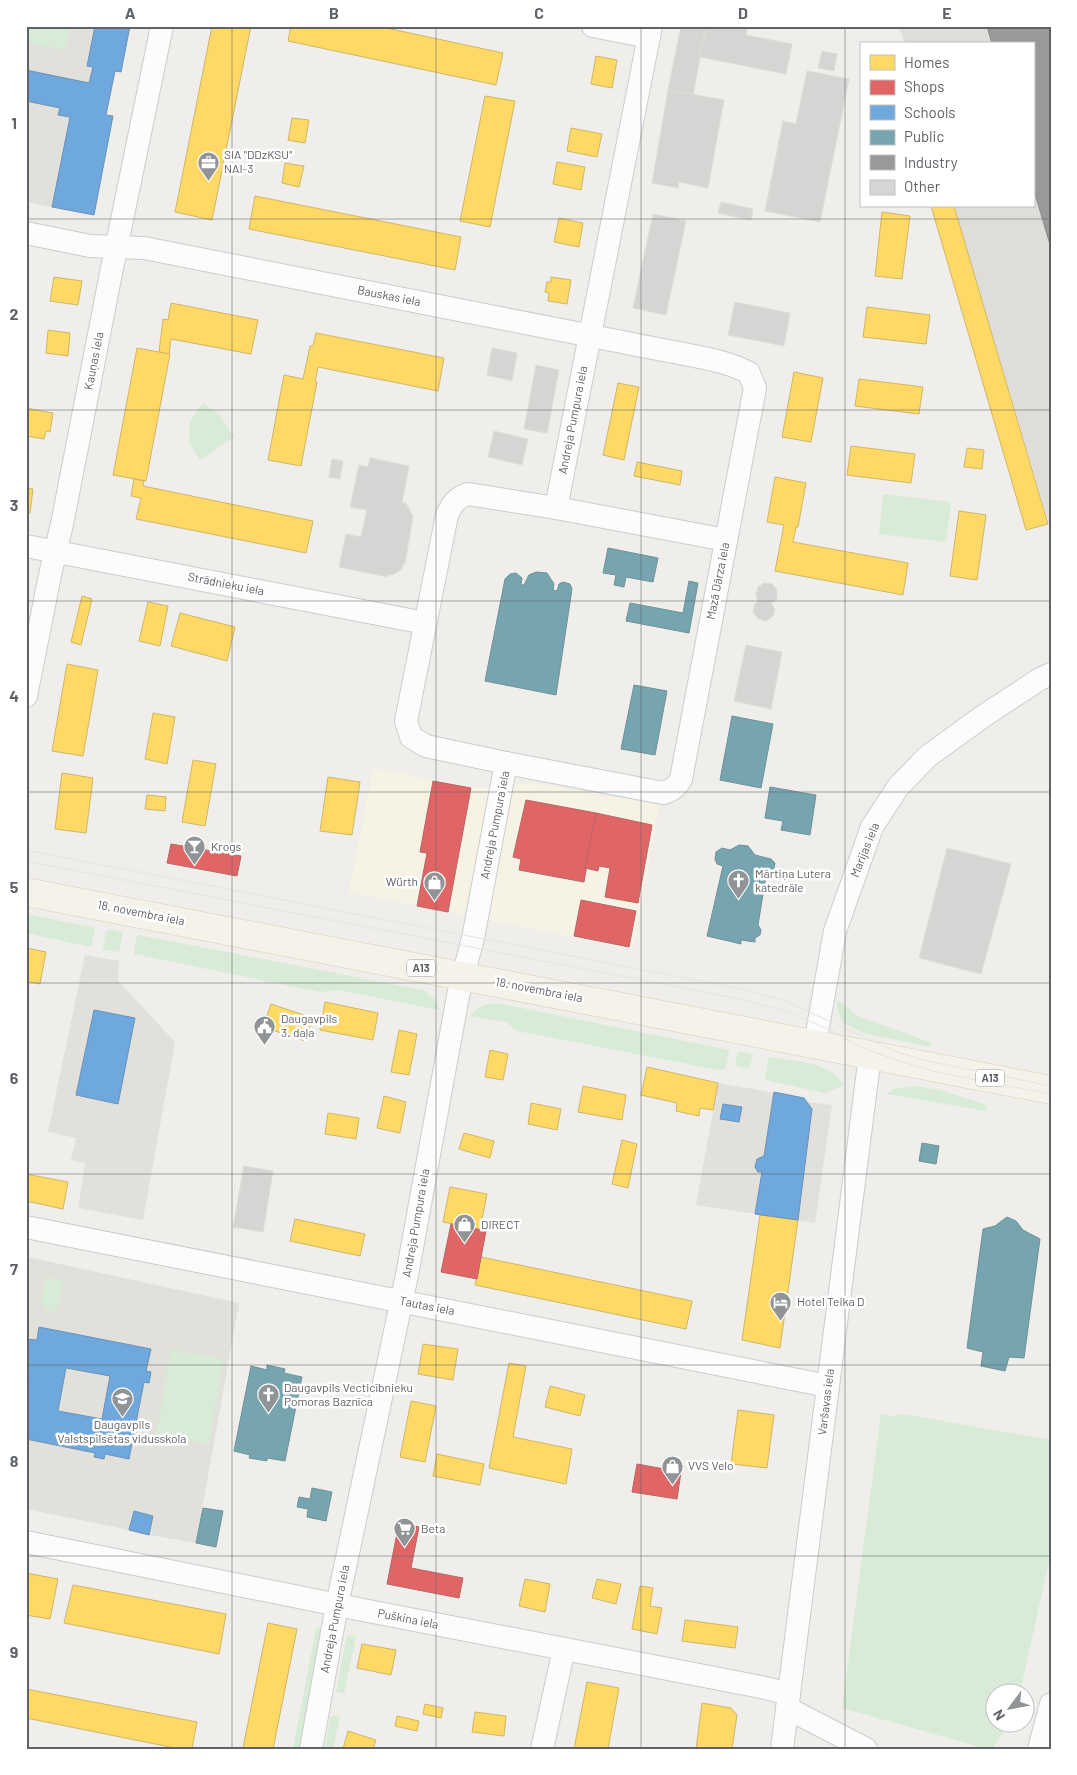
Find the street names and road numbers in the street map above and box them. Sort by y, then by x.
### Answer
street label: Bauskas iela [356,282,422,308]
street label: Kauņas iela [81,331,106,391]
street label: Andreja Pumpura iela [555,364,589,475]
street label: Mazā Dārza iela [703,541,731,621]
street label: Strādnieku iela [187,569,266,597]
street label: Andreja Pumpura iela [477,769,511,880]
street label: Marijas iela [847,820,881,879]
street label: 18. novembra iela [96,897,186,927]
road number: A13 [407,960,435,976]
street label: 18. novembra iela [494,974,584,1004]
road number: A13 [976,1070,1004,1086]
street label: Andreja Pumpura iela [399,1167,431,1278]
street label: Tautas iela [398,1293,456,1317]
street label: Varšavas iela [814,1368,836,1436]
street label: Andreja Pumpura iela [317,1563,351,1674]
street label: Puškina iela [377,1605,440,1631]

